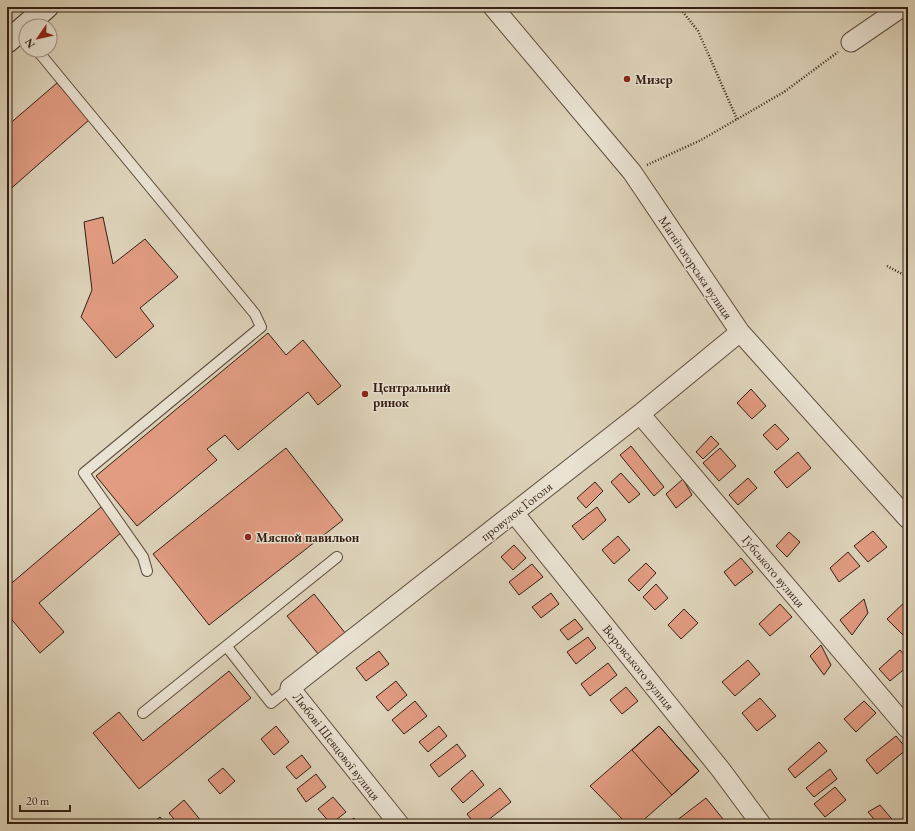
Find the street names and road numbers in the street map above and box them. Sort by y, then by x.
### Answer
street label: Магнітогорська вулиця [655,212,737,322]
street label: провулок Гоголя [477,478,556,545]
street label: Губського вулиця [738,532,809,611]
street label: Воровського вулиця [599,621,678,714]
street label: Любові Шевцової вулиця [289,689,384,804]

